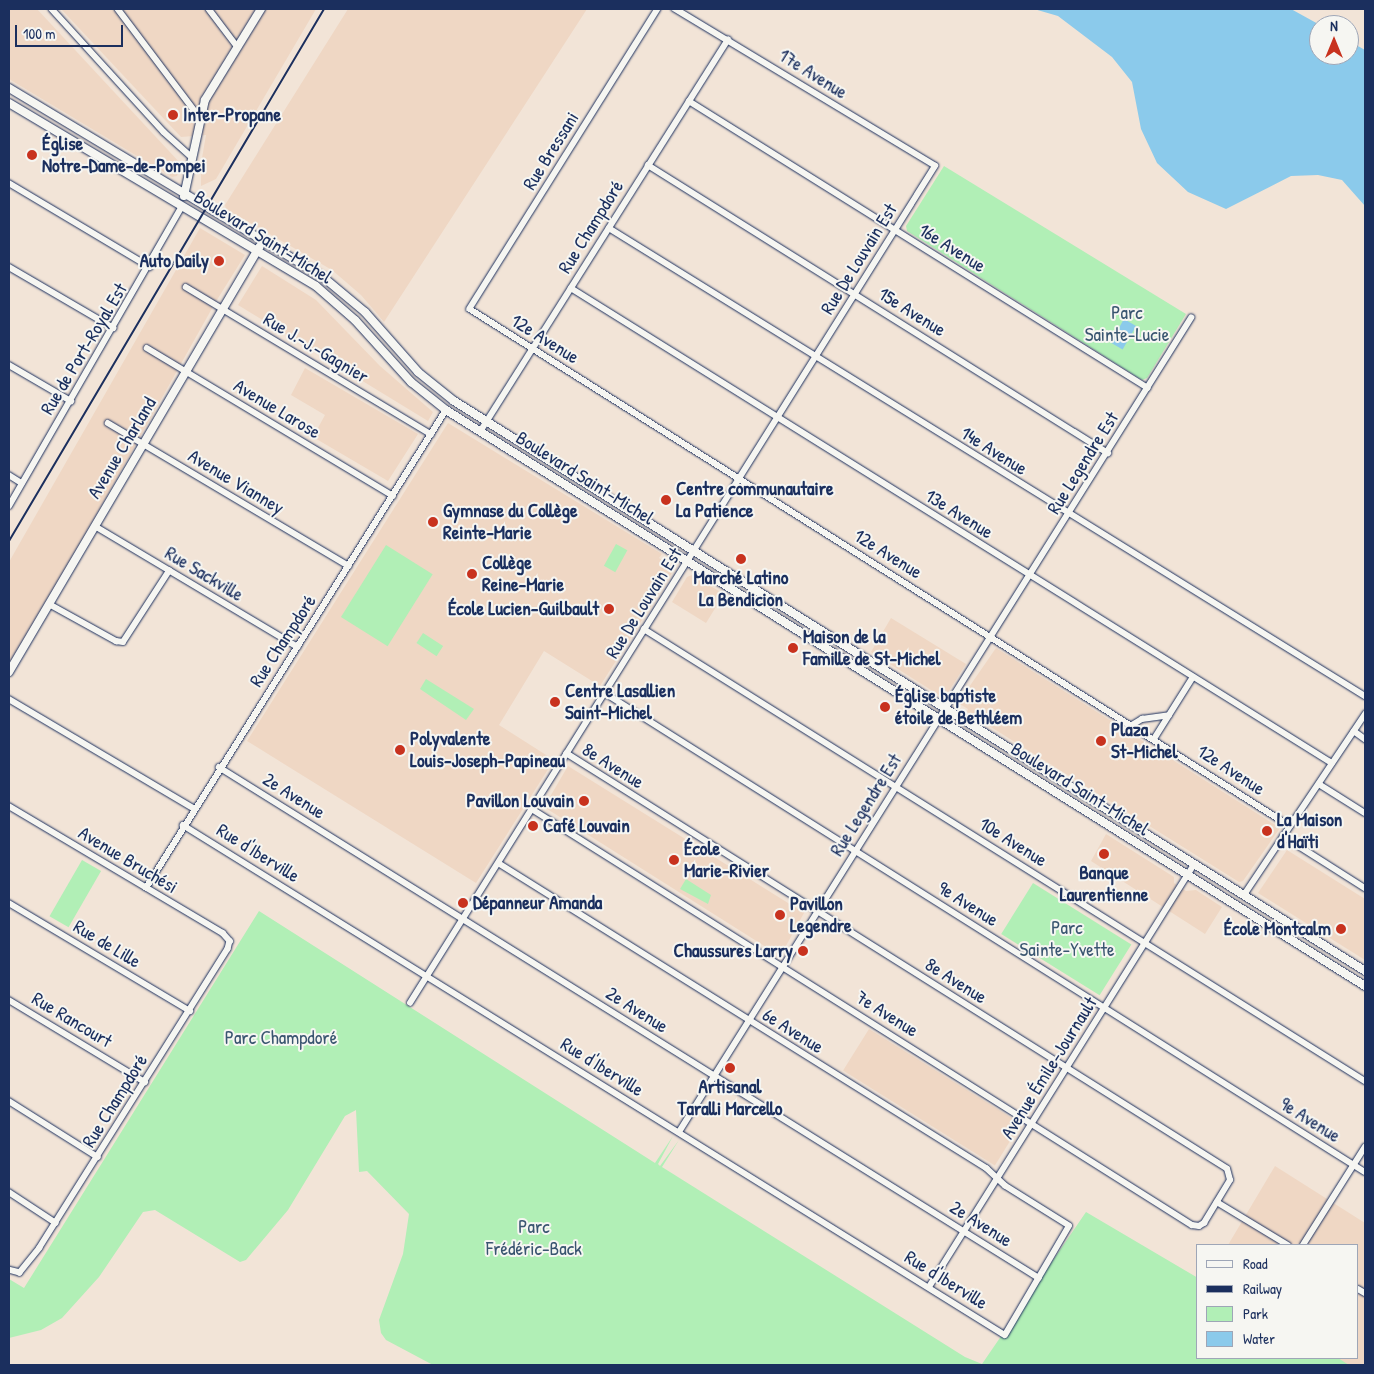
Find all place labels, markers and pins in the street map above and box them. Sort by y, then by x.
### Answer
place label: Inter-Propane [183,104,281,126]
marker: Inter-Propane [167,109,179,121]
place label: Église Notre-Dame-de-Pompei [42,133,206,177]
marker: Église Notre-Dame-de-Pompei [26,149,38,161]
place label: Auto Daily [140,250,209,272]
marker: Auto Daily [213,255,225,267]
place label: Centre communautaire La Patience [676,478,834,522]
marker: Centre communautaire La Patience [660,494,672,506]
place label: Gymnase du Collège Reinte-Marie [443,500,578,544]
marker: Gymnase du Collège Reinte-Marie [427,516,439,528]
place label: Collège Reine-Marie [482,552,564,596]
marker: Marché Latino La Bendicion [735,553,747,565]
place label: Marché Latino La Bendicion [694,567,788,611]
marker: Collège Reine-Marie [466,568,478,580]
place label: École Lucien-Guilbault [448,598,599,620]
marker: École Lucien-Guilbault [603,603,615,615]
place label: Maison de la Famille de St-Michel [803,626,941,670]
marker: Maison de la Famille de St-Michel [787,642,799,654]
place label: Centre Lasallien Saint-Michel [565,680,675,724]
place label: Église baptiste étoile de Bethléem [895,685,1022,729]
marker: Centre Lasallien Saint-Michel [549,696,561,708]
marker: Église baptiste étoile de Bethléem [879,701,891,713]
place label: Plaza St-Michel [1111,719,1177,763]
place label: Polyvalente Louis-Joseph-Papineau [410,728,565,772]
marker: Plaza St-Michel [1095,735,1107,747]
marker: Polyvalente Louis-Joseph-Papineau [394,744,406,756]
place label: Pavillon Louvain [467,790,574,812]
marker: Pavillon Louvain [578,795,590,807]
place label: La Maison d'Haïti [1277,809,1342,853]
place label: Café Louvain [543,815,630,837]
marker: Café Louvain [527,820,539,832]
marker: La Maison d'Haïti [1261,825,1273,837]
place label: École Marie-Rivier [684,838,769,882]
marker: Banque Laurentienne [1098,848,1110,860]
marker: École Marie-Rivier [668,854,680,866]
place label: Banque Laurentienne [1060,862,1148,906]
place label: Dépanneur Amanda [473,892,602,914]
place label: Pavillon Legendre [790,893,852,937]
marker: Dépanneur Amanda [457,897,469,909]
marker: Pavillon Legendre [774,909,786,921]
place label: École Montcalm [1224,918,1331,940]
marker: École Montcalm [1335,923,1347,935]
place label: Chaussures Larry [674,940,793,962]
marker: Chaussures Larry [797,945,809,957]
marker: Artisanal Taralli Marcello [724,1062,736,1074]
place label: Artisanal Taralli Marcello [678,1076,782,1120]

